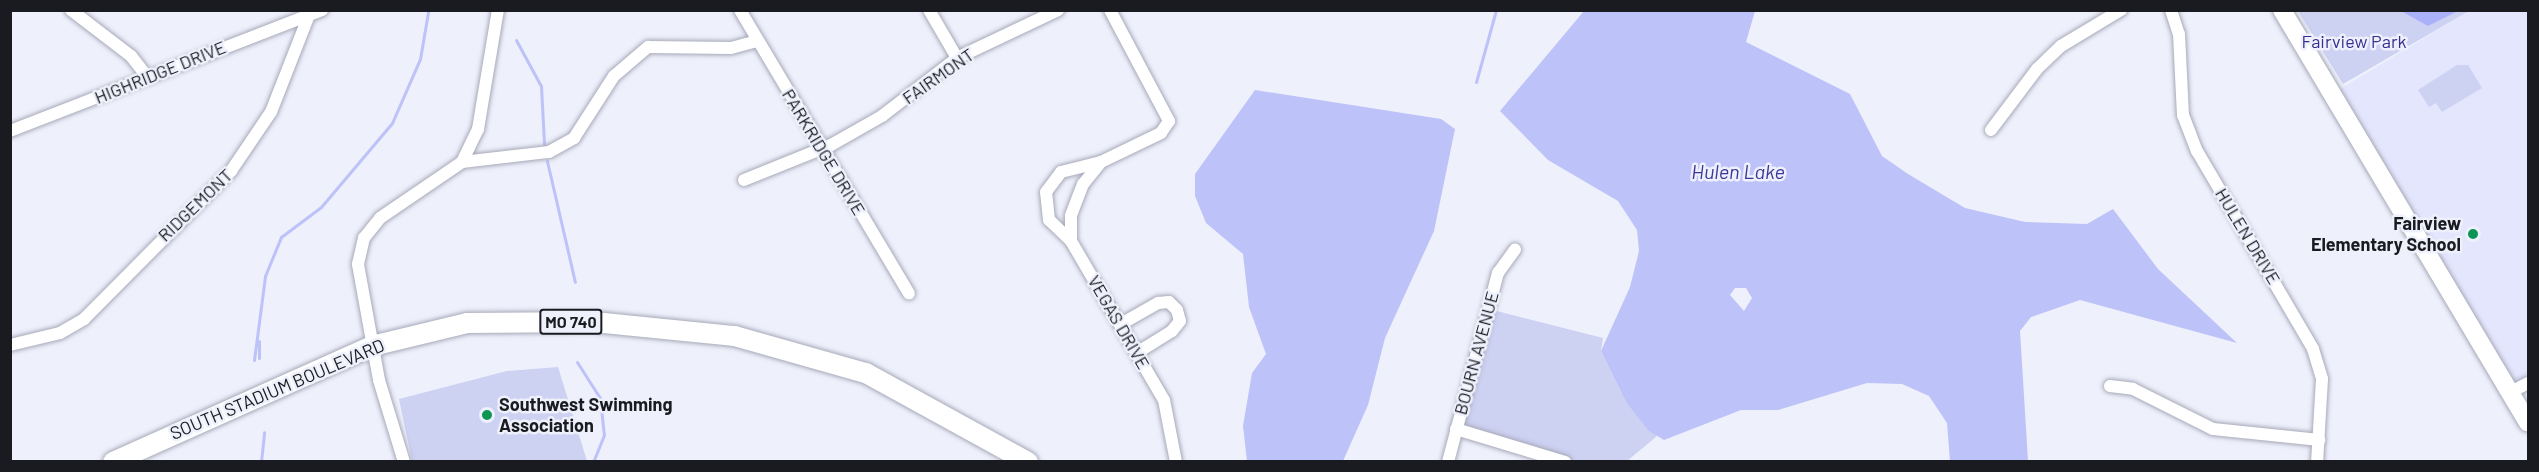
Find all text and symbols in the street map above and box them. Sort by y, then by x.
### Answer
park label: Fairview Park [2302,30,2406,52]
street label: HIGHRIDGE DRIVE [91,36,229,108]
street label: FAIRMONT [898,44,978,108]
street label: PARKRIDGE DRIVE [778,85,870,219]
water label: Hulen Lake [1691,159,1785,183]
street label: RIDGEMONT [153,164,237,246]
street label: HULEN DRIVE [2211,184,2285,288]
place label: Fairview Elementary School [2311,213,2461,256]
marker: Fairview Elementary School [2466,227,2480,241]
street label: VEGAS DRIVE [1083,271,1155,373]
street label: BOURN AVENUE [1449,289,1503,417]
road number: MO 740 [538,309,604,335]
street label: SOUTH STADIUM BOULEVARD [167,334,387,444]
place label: Southwest Swimming Association [499,394,672,436]
marker: Southwest Swimming Association [480,408,494,422]

